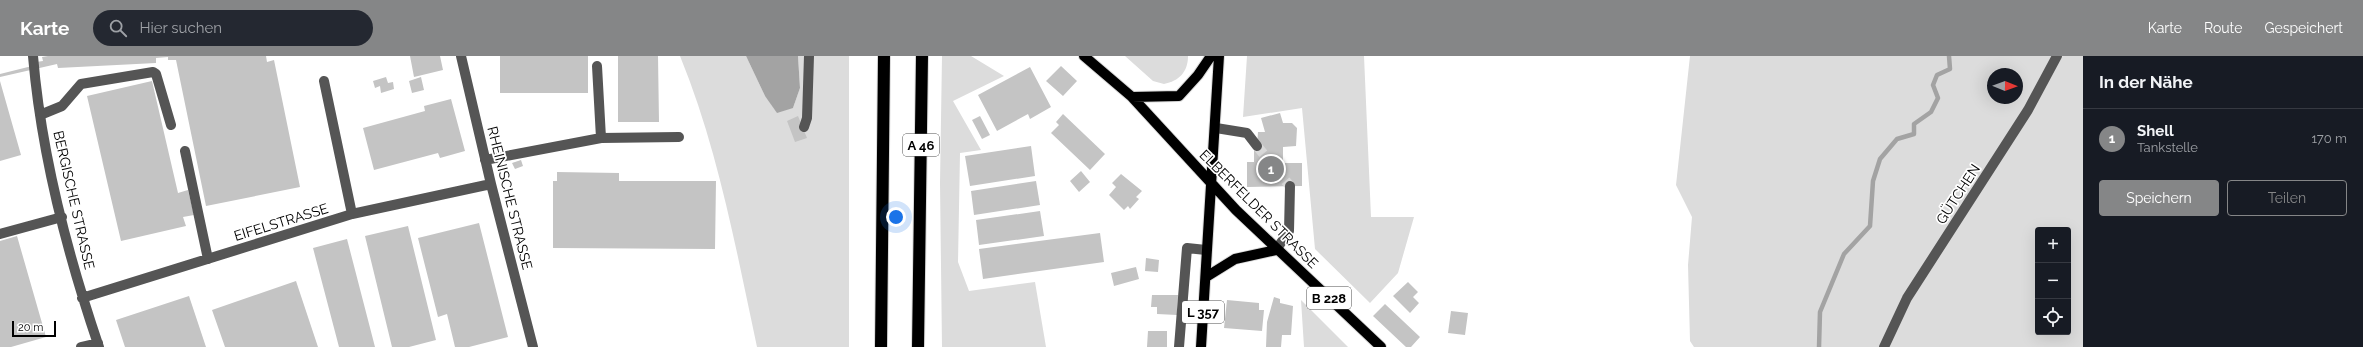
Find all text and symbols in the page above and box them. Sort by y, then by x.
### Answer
search box [93,10,373,46]
text: Karte [20,17,69,39]
icon: search [107,17,129,39]
text: Hier suchen [139,19,222,37]
text: Karte [2148,20,2182,36]
text: Route [2204,20,2242,36]
text: Gespeichert [2264,20,2343,36]
north arrow [1987,68,2023,104]
text: In der Nähe [2099,72,2193,92]
text: Shell [2137,122,2174,140]
street label: RHEINISCHE STRASSE [484,125,536,271]
street label: BERGISCHE STRASSE [50,129,98,271]
text: 1 [2109,131,2115,146]
text: 170 m [2311,131,2347,146]
road number: A 46 [903,134,939,156]
text: Tankstelle [2137,140,2198,155]
street label: ELBERFELDER STRASSE [1196,146,1322,272]
pin: 1 [1258,154,1284,184]
street label: GÜTCHEN [1931,160,1983,227]
button: Speichern [2099,180,2219,216]
button: Teilen [2227,180,2347,216]
street label: EIFELSTRASSE [232,200,330,244]
your location [886,207,906,227]
map controls [2035,227,2071,335]
button: + [2035,227,2071,263]
button: − [2035,263,2071,299]
road number: B 228 [1307,287,1351,309]
button: locate [2035,299,2071,335]
road number: L 357 [1182,301,1224,323]
scale bar [12,319,56,338]
text: 20 m [18,321,43,334]

